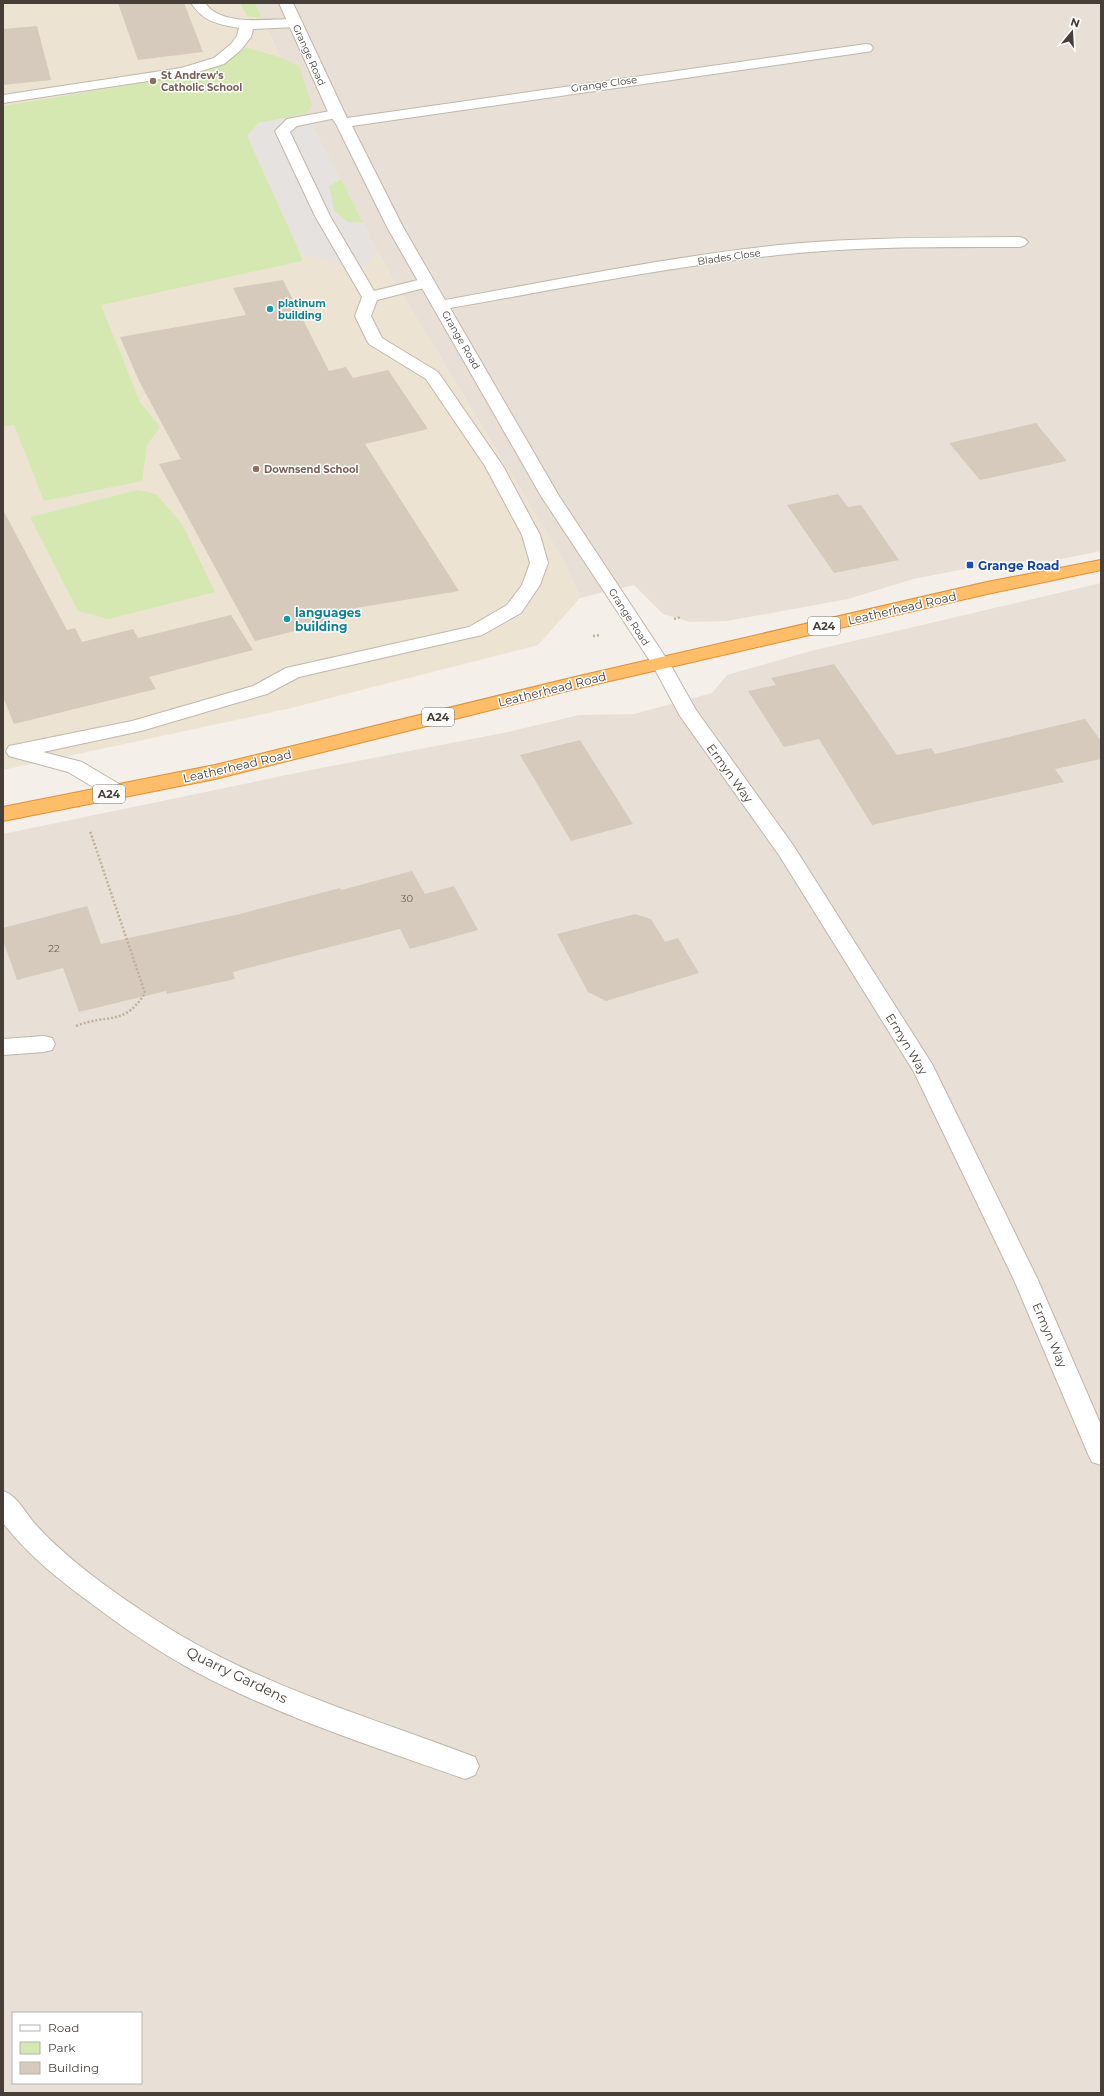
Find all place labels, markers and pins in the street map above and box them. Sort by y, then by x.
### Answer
place label: St Andrew's Catholic School [161,69,242,94]
marker: St Andrew's Catholic School [148,76,158,86]
place label: platinum building [278,297,326,322]
marker: platinum building [265,304,275,314]
place label: Downsend School [264,463,359,476]
marker: Downsend School [251,464,261,474]
place label: Grange Road [978,558,1059,573]
marker: Grange Road [965,560,975,570]
place label: languages building [295,605,361,634]
marker: languages building [282,614,292,624]

